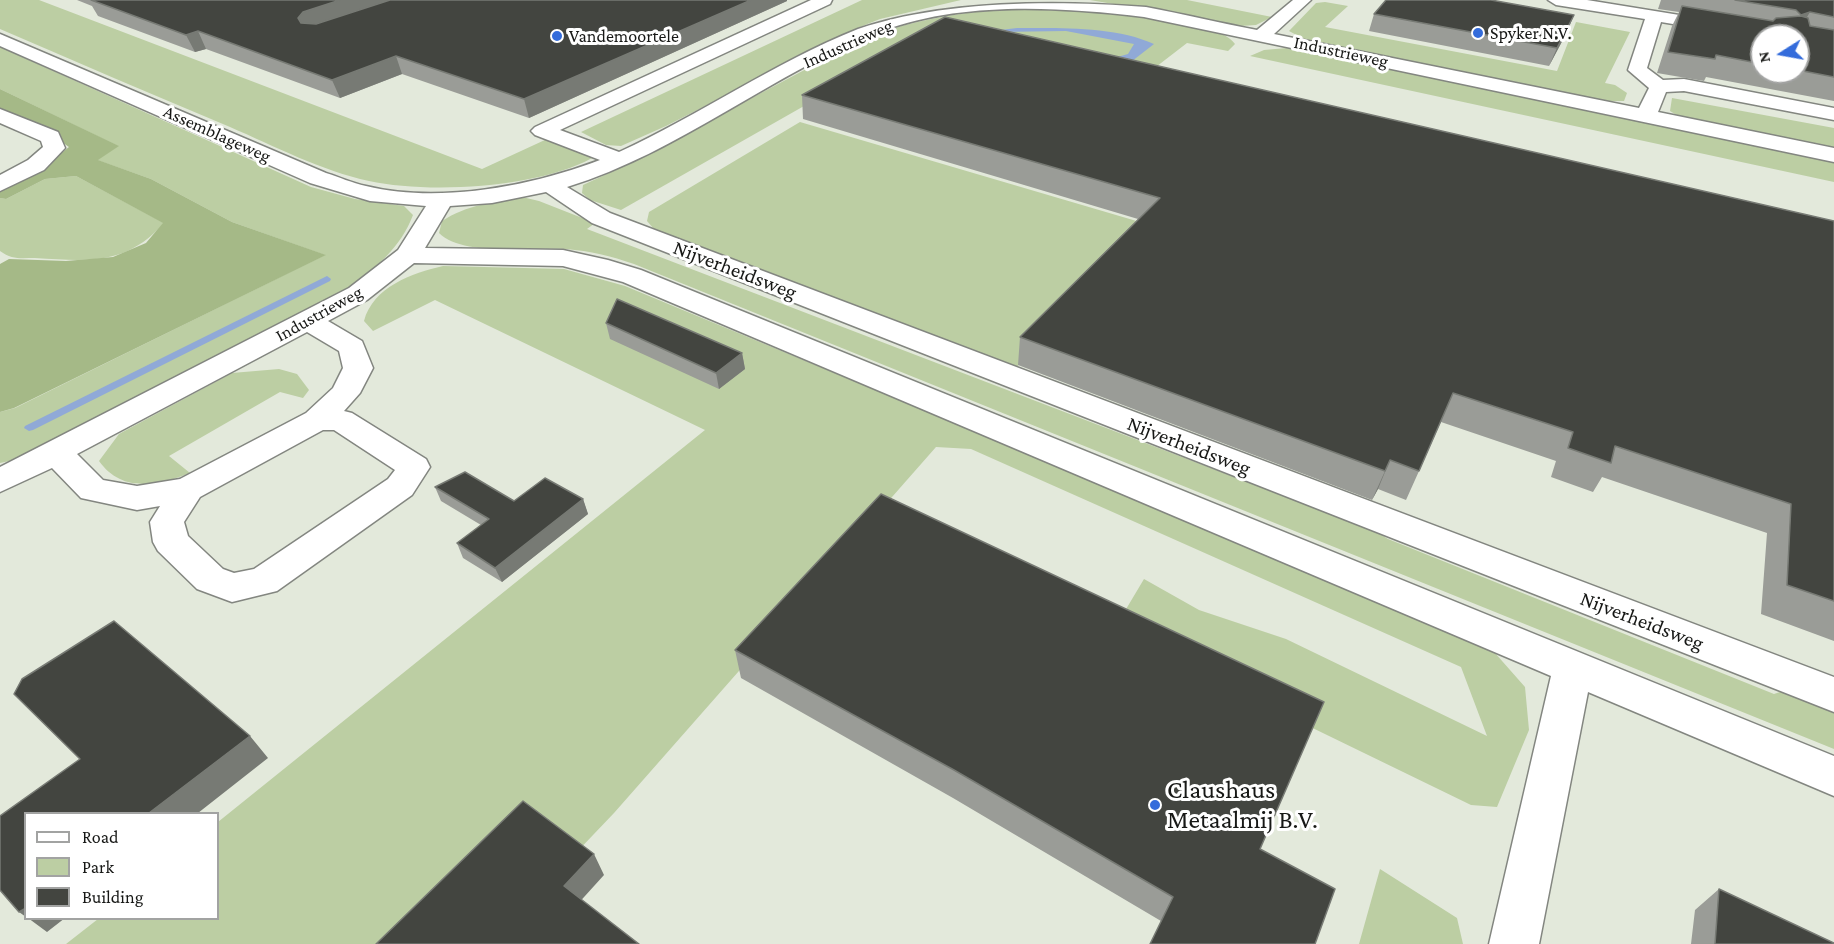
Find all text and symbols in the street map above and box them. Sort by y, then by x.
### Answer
street label: Industrieweg [800,15,896,73]
place label: Spyker N.V. [1490,22,1572,44]
north arrow [1750,24,1810,84]
place label: Vandemoortele [569,25,679,47]
marker: Spyker N.V. [1471,26,1485,40]
marker: Vandemoortele [550,29,564,43]
street label: Industrieweg [1292,31,1390,73]
text: N [1754,50,1773,64]
street label: Assemblageweg [160,101,274,167]
street label: Nijverheidsweg [670,235,800,305]
street label: Industrieweg [272,281,366,347]
street label: Nijverheidsweg [1124,411,1254,481]
street label: Nijverheidsweg [1577,586,1707,656]
place label: Claushaus Metaalmij B.V. [1167,774,1318,836]
marker: Claushaus Metaalmij B.V. [1148,798,1162,812]
legend [24,812,219,920]
text: Road [82,827,119,847]
text: Park [82,857,114,877]
text: Building [82,887,143,907]

